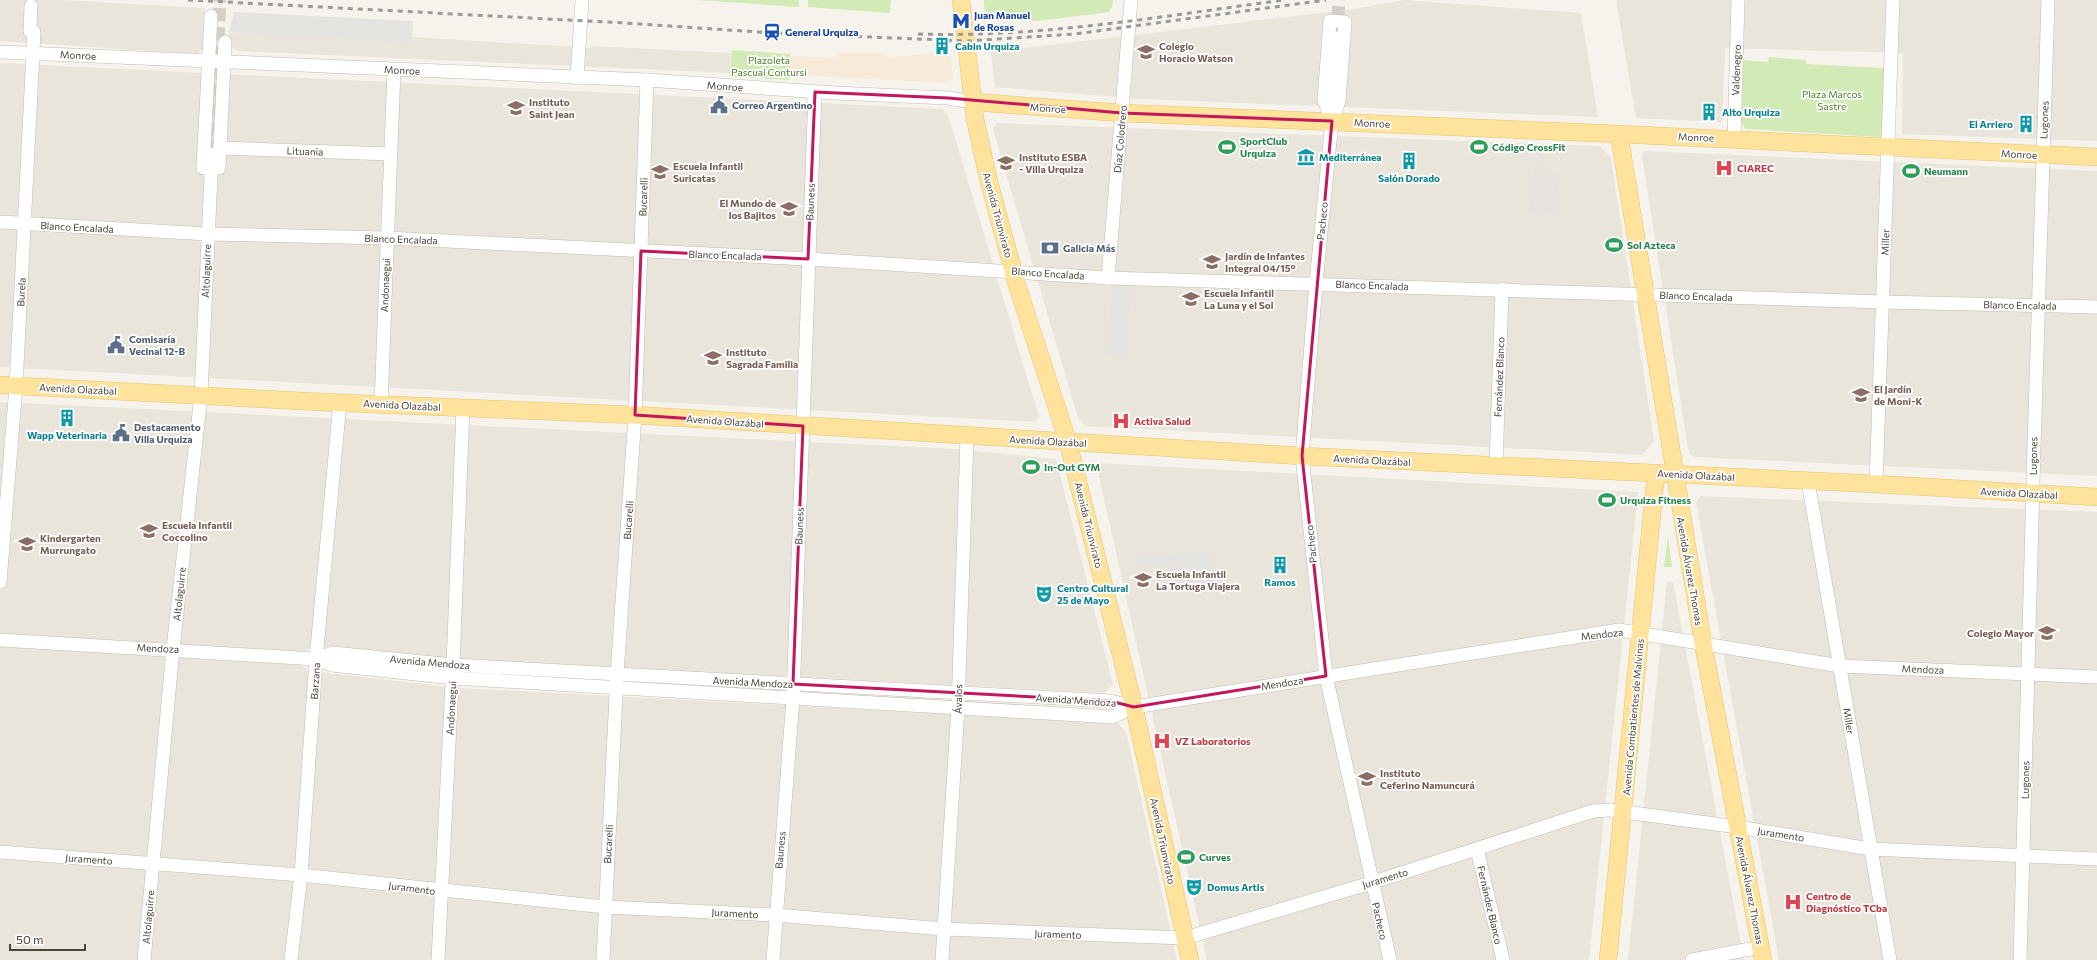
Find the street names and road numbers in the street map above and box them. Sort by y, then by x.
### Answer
street label: Valdenegro [1729,44,1743,96]
street label: Monroe [60,48,96,62]
street label: Monroe [384,63,420,77]
street label: Monroe [706,79,744,93]
street label: Lugones [2037,100,2051,139]
street label: Monroe [1029,101,1067,115]
street label: Díaz Colodrero [1111,105,1129,173]
street label: Monroe [1354,116,1390,130]
street label: Monroe [1678,130,1714,144]
street label: Lituania [286,144,324,158]
street label: Monroe [2001,147,2037,161]
street label: Avenida Triunvirato [981,171,1015,259]
street label: Bucarelli [636,177,650,217]
street label: Bauness [803,183,817,221]
street label: Pacheco [1314,201,1330,241]
street label: Blanco Encalada [40,219,114,235]
street label: Miller [1879,229,1891,255]
street label: Blanco Encalada [364,232,438,246]
street label: Altolaguirre [199,244,213,298]
street label: Blanco Encalada [688,248,762,262]
street label: Andonaegui [378,258,392,312]
street label: Blanco Encalada [1011,264,1085,282]
street label: Burela [14,277,28,307]
street label: Blanco Encalada [1335,278,1409,292]
street label: Blanco Encalada [1659,289,1733,303]
street label: Blanco Encalada [1983,298,2057,312]
street label: Fernández Blanco [1492,337,1506,417]
street label: Avenida Olazábal [39,381,117,397]
street label: Avenida Olazábal [363,397,441,413]
street label: Avenida Olazábal [686,412,764,430]
street label: Avenida Olazábal [1009,433,1087,449]
street label: Lugones [2027,436,2039,475]
street label: Avenida Olazábal [1333,452,1411,468]
street label: Avenida Olazábal [1657,467,1735,483]
street label: Avenida Triunvirato [1073,481,1105,569]
street label: Avenida Olazábal [1980,485,2058,501]
street label: Bucarelli [621,500,635,540]
street label: Bauness [792,507,806,545]
street label: Avenida Álvarez Thomas [1675,516,1706,627]
street label: Pacheco [1303,524,1319,564]
street label: Altolaguirre [170,567,188,621]
street label: Mendoza [1580,626,1624,642]
street label: Avenida Combatientes de Malvinas [1620,638,1646,796]
street label: Mendoza [136,641,180,655]
street label: Avenida Mendoza [389,653,471,671]
street label: Barzana [308,662,322,700]
street label: Mendoza [1902,662,1944,676]
street label: Avenida Mendoza [713,674,793,690]
street label: Mendoza [1260,674,1304,692]
street label: Andonaegui [444,681,458,735]
street label: Ávalos [952,684,964,714]
street label: Avenida Mendoza [1035,691,1117,709]
street label: Miller [1841,707,1857,735]
street label: Lugones [2019,760,2031,799]
street label: Avenida Triunvirato [1148,797,1178,885]
street label: Bucarelli [601,824,615,864]
street label: Juramento [1757,824,1805,844]
street label: Bauness [772,830,788,869]
street label: Avenida Álvarez Thomas [1734,835,1766,946]
street label: Juramento [65,851,113,867]
street label: Juramento [1361,865,1409,891]
street label: Fernández Blanco [1475,865,1505,945]
street label: Juramento [388,879,436,897]
street label: Altolaguirre [140,890,156,944]
street label: Pacheco [1370,901,1390,941]
street label: Juramento [711,906,759,920]
street label: Juramento [1034,927,1082,941]

